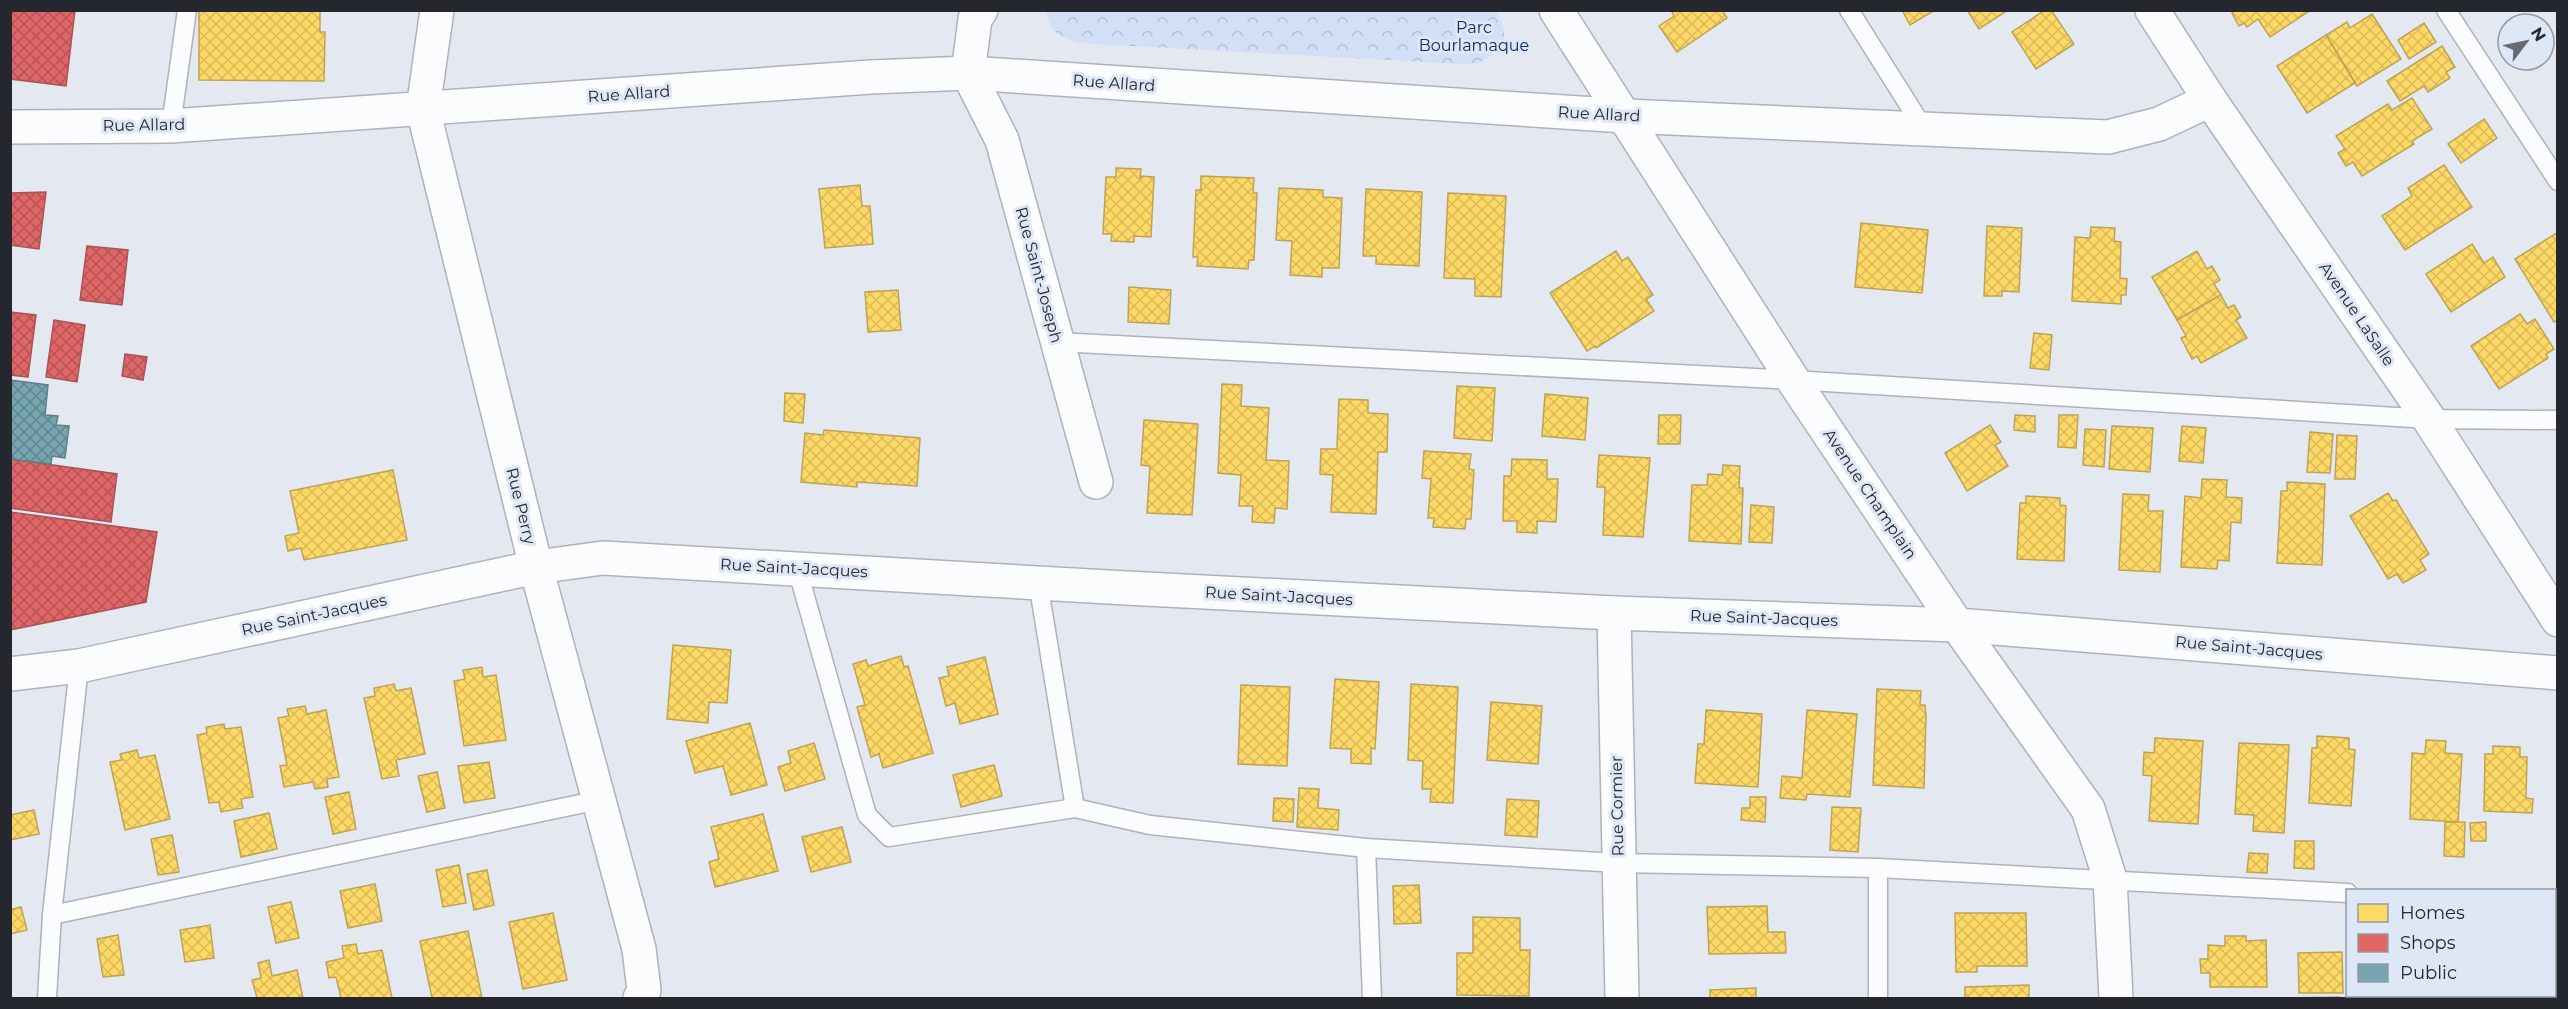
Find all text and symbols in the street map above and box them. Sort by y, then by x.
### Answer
north arrow [2496,12,2556,72]
park label: Parc Bourlamaque [1419,18,1529,55]
text: N [2527,24,2550,45]
street label: Rue Allard [1072,71,1156,95]
street label: Rue Allard [587,82,671,106]
street label: Rue Allard [1557,102,1641,126]
street label: Rue Allard [102,115,186,135]
street label: Rue Saint-Joseph [1012,205,1066,345]
street label: Avenue LaSalle [2315,259,2399,369]
street label: Avenue Champlain [1819,425,1921,563]
street label: Rue Perry [502,466,540,547]
street label: Rue Saint-Jacques [720,555,869,581]
street label: Rue Saint-Jacques [1205,583,1354,609]
street label: Rue Saint-Jacques [240,590,389,640]
street label: Rue Saint-Jacques [1690,606,1839,630]
street label: Rue Saint-Jacques [2174,632,2324,664]
street label: Rue Cormier [1607,755,1627,857]
legend [2346,889,2556,997]
text: Homes [2400,902,2465,924]
text: Shops [2400,932,2456,954]
text: Public [2400,962,2457,984]

